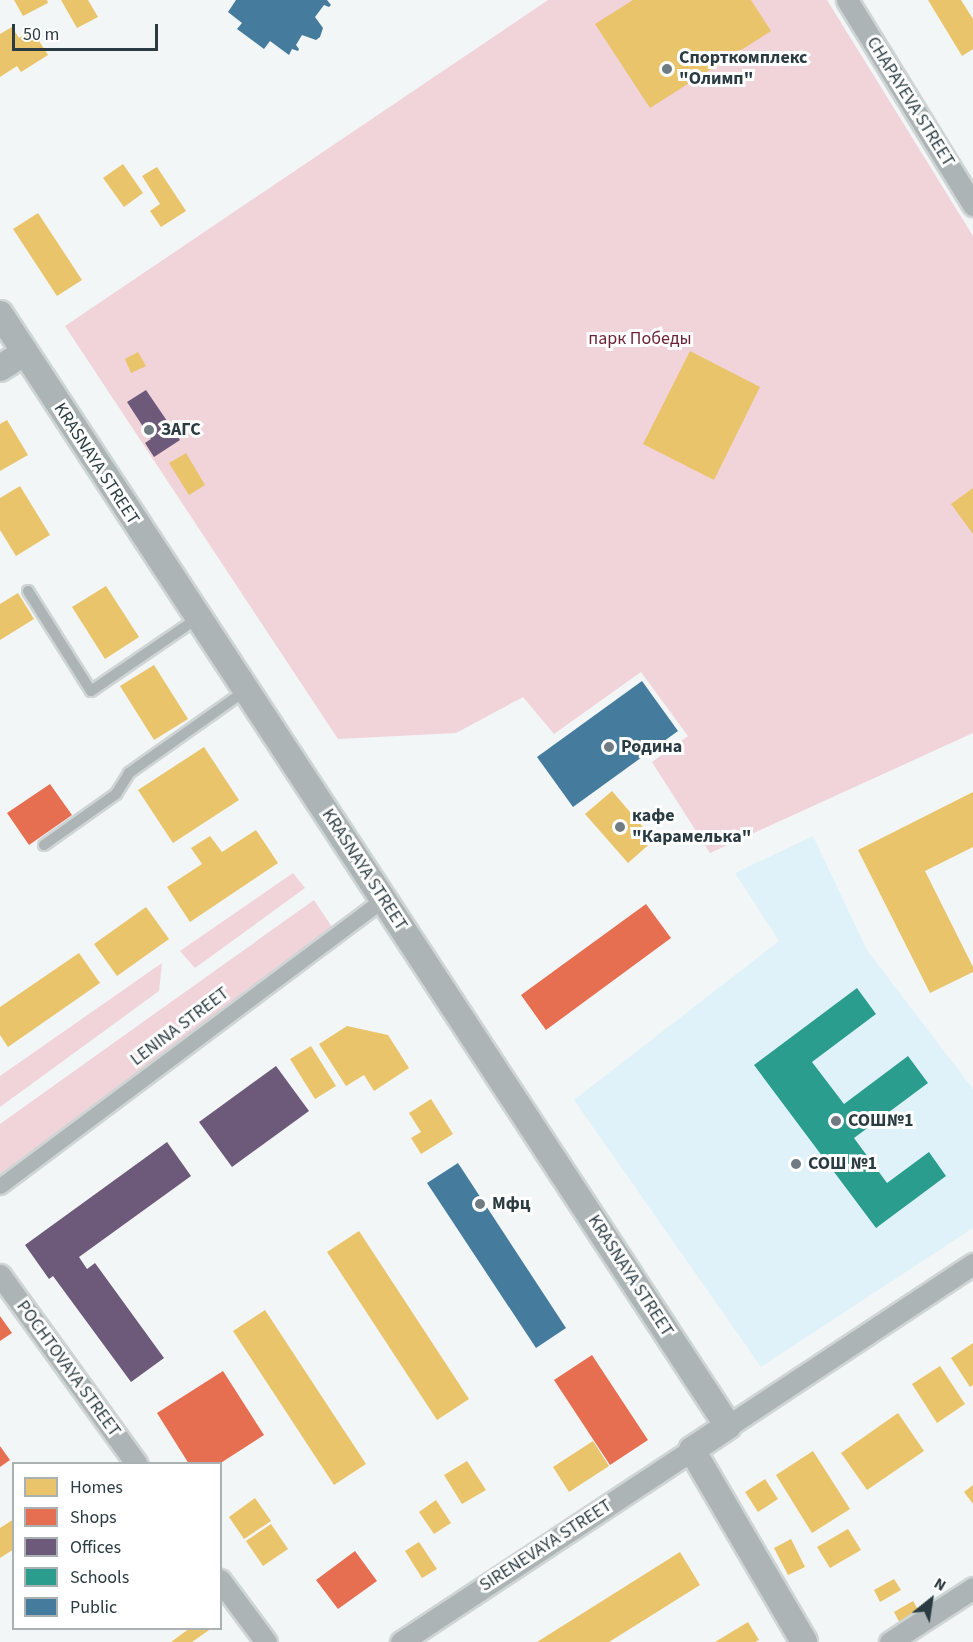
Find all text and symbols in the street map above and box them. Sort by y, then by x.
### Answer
scale bar [15,12,160,50]
text: 50 m [23,22,59,47]
street label: CHAPAYEVA STREET [861,33,959,171]
place label: Спорткомплекс "Олимп" [679,48,808,90]
marker: Спорткомплекс "Олимп" [660,62,674,76]
park label: парк Победы [588,328,692,350]
street label: KRASNAYA STREET [49,399,143,529]
place label: ЗАГС [161,419,201,441]
marker: ЗАГС [142,423,156,437]
place label: Родина [621,736,682,758]
marker: Родина [602,740,616,754]
street label: KRASNAYA STREET [317,805,411,935]
place label: кафе "Карамелька" [632,806,751,848]
marker: кафе "Карамелька" [613,820,627,834]
street label: LENINA STREET [127,983,233,1071]
place label: СОШ№1 [848,1110,913,1132]
marker: СОШ№1 [829,1114,843,1128]
place label: СОШ №1 [808,1153,877,1175]
marker: СОШ №1 [789,1157,803,1171]
place label: Мфц [492,1193,530,1215]
marker: Мфц [473,1197,487,1211]
street label: KRASNAYA STREET [583,1211,677,1341]
street label: POCHTOVAYA STREET [11,1297,125,1441]
legend [12,1462,222,1630]
text: Homes [70,1475,123,1500]
street label: SIRENEVAYA STREET [476,1495,616,1597]
text: Shops [70,1505,117,1530]
text: Offices [70,1535,121,1560]
text: Schools [70,1565,129,1590]
north arrow [901,1570,961,1630]
text: N [930,1572,950,1597]
text: Public [70,1595,117,1620]

